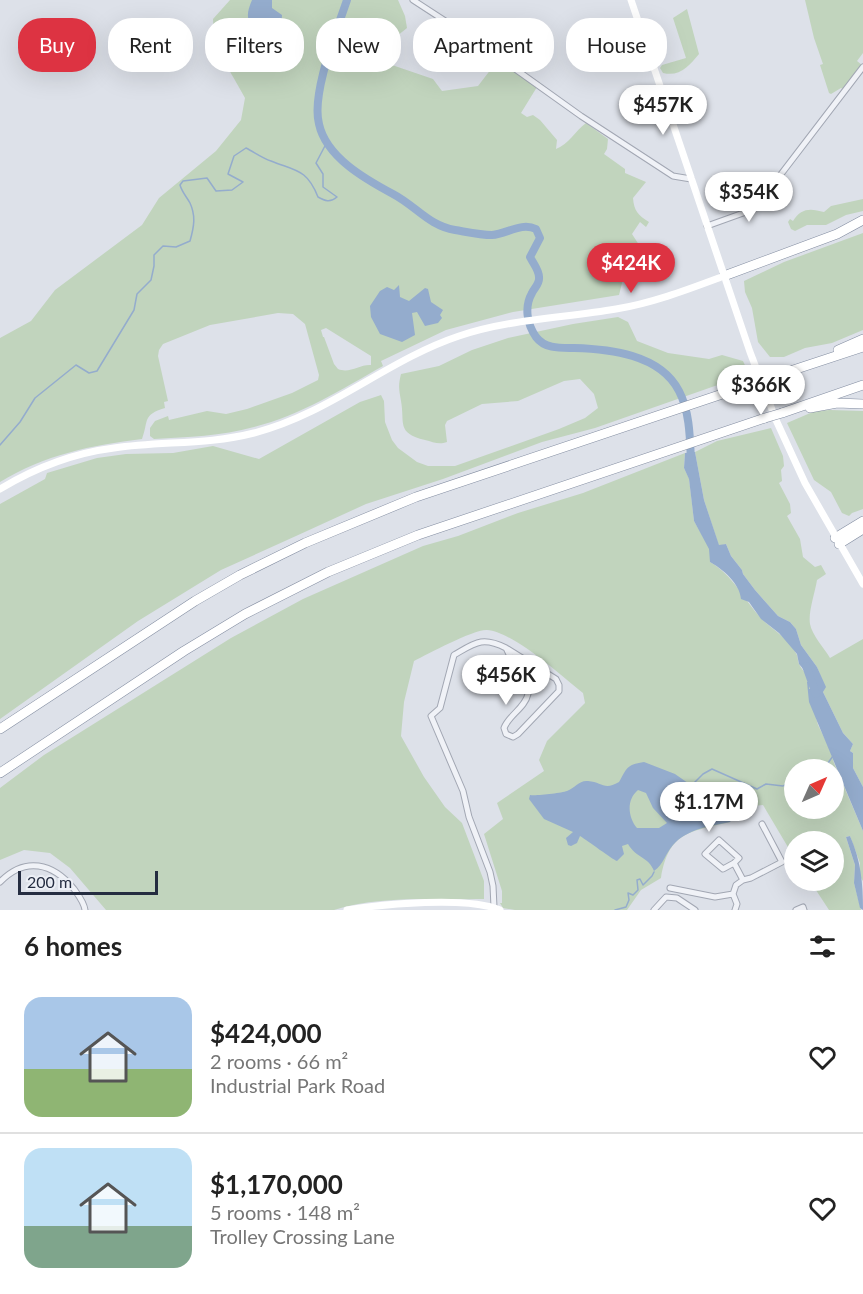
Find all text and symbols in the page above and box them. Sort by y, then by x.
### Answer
chip: Buy [18,18,96,72]
chip: Rent [108,18,193,72]
chip: Filters [205,18,304,72]
chip: New [316,18,401,72]
chip: Apartment [413,18,554,72]
chip: House [566,18,667,72]
pin: $457K [621,85,705,136]
text: $457K [633,92,693,116]
pin: $354K [707,172,791,223]
text: $354K [719,179,779,203]
pin: $424K [589,243,673,294]
text: $424K [601,250,661,274]
pin: $366K [719,365,803,416]
text: $366K [731,372,791,396]
pin: $456K [464,655,548,706]
text: $456K [476,662,536,686]
north arrow [784,759,844,819]
map controls [784,759,844,891]
pin: $1.17M [660,782,758,833]
text: $1.17M [674,789,744,813]
button: layers [784,831,844,891]
scale bar [18,868,158,896]
text: 200 m [27,872,72,891]
text: 6 homes [24,930,122,962]
icon: filters [806,930,839,963]
text: $424,000 [210,1017,322,1049]
icon: home [72,1021,144,1093]
icon: heart [806,1041,839,1074]
text: 2 rooms · 66 m² [210,1049,348,1073]
text: Industrial Park Road [210,1073,385,1097]
text: $1,170,000 [210,1168,343,1200]
icon: home [72,1172,144,1244]
icon: heart [806,1192,839,1225]
text: 5 rooms · 148 m² [210,1200,360,1224]
text: Trolley Crossing Lane [210,1224,395,1248]

